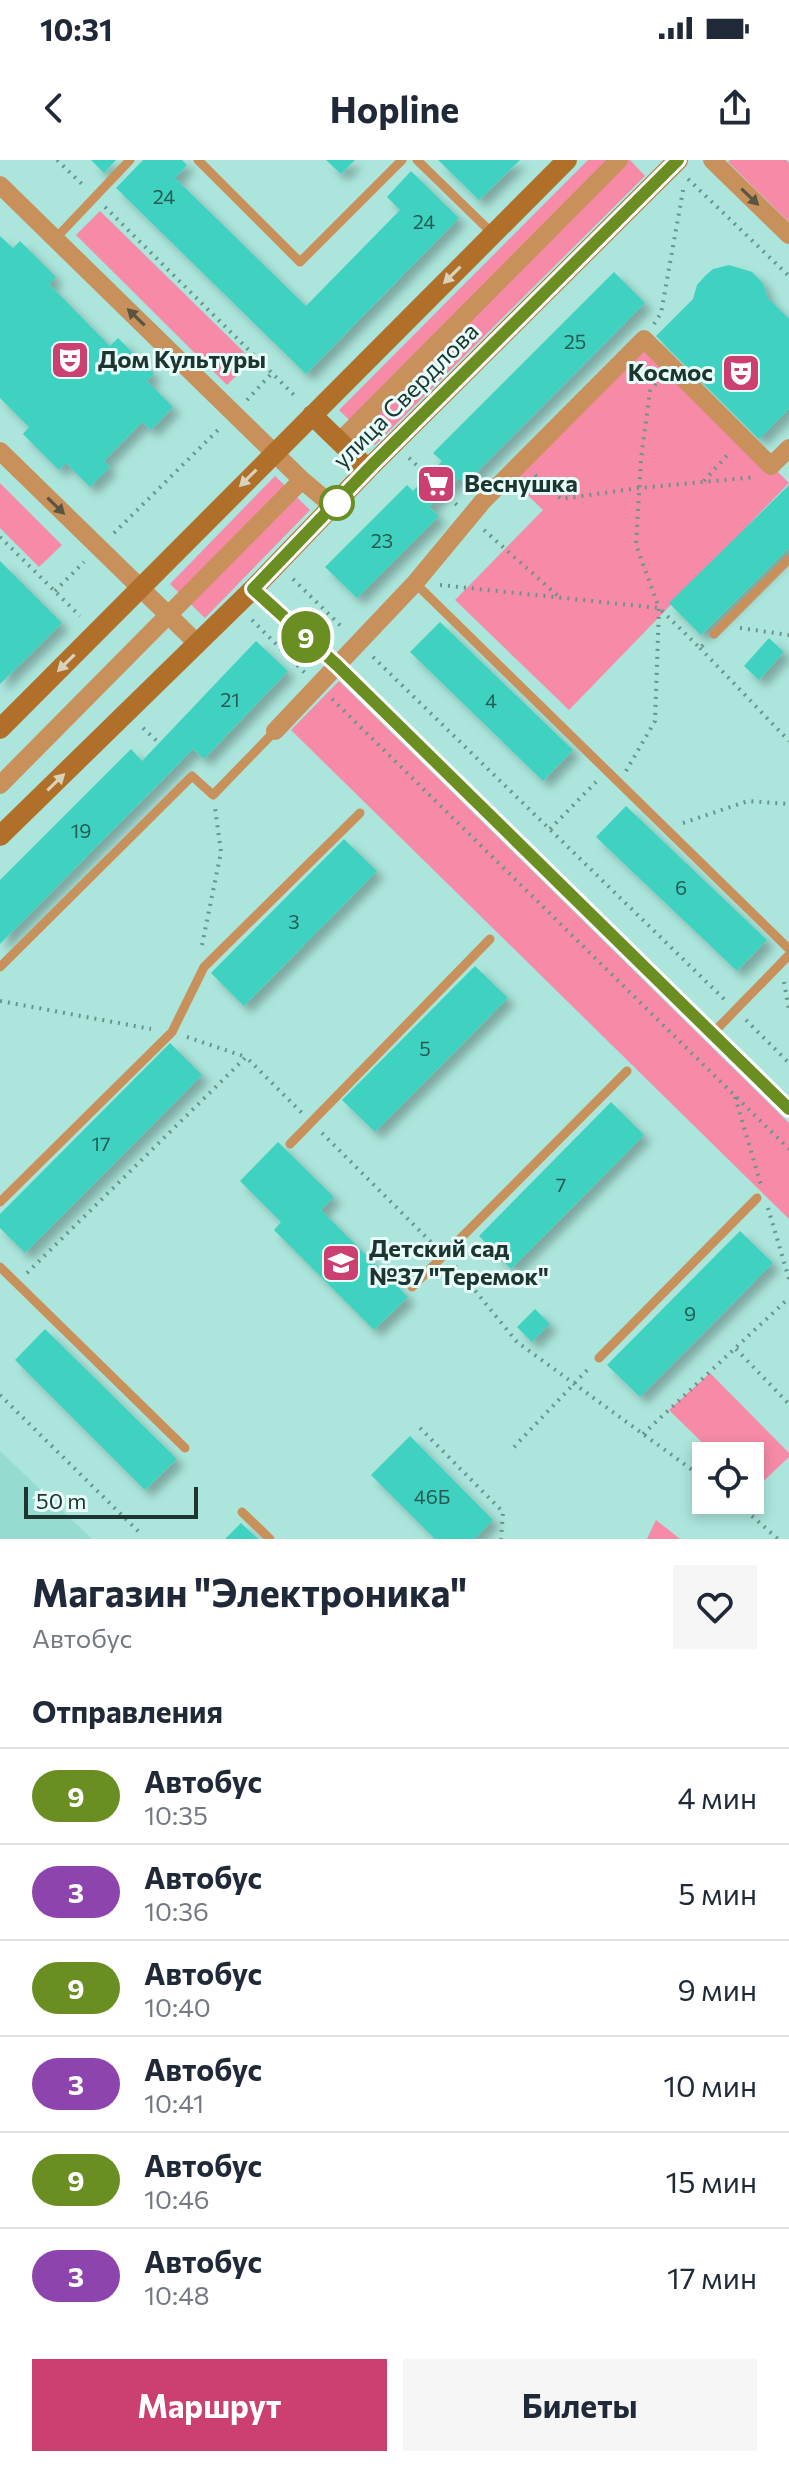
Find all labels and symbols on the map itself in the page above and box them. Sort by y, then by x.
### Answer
house number: 24 [153,184,175,208]
one-way arrow [740,188,759,206]
house number: 24 [413,209,435,233]
one-way arrow [443,265,462,284]
one-way arrow [127,309,146,327]
street label: улица Свердлова [326,316,484,474]
house number: 25 [564,329,586,353]
theatre icon: Дом Культуры [49,339,91,381]
place label: Дом Культуры [98,344,266,373]
theatre icon: Космос [720,352,762,394]
place label: Космос [628,357,713,386]
supermarket icon: Веснушка [415,463,457,505]
one-way arrow [240,468,258,487]
place label: Веснушка [464,468,578,497]
unlabelled marker [320,486,354,520]
one-way arrow [46,496,65,514]
house number: 23 [371,528,393,552]
line badge: 9 [280,611,332,663]
one-way arrow [57,653,76,672]
house number: 21 [220,687,240,711]
house number: 4 [485,688,497,712]
one-way arrow [46,773,65,792]
house number: 19 [71,818,91,842]
house number: 6 [675,875,687,899]
house number: 3 [288,909,300,933]
house number: 5 [419,1036,431,1060]
house number: 17 [91,1131,111,1155]
house number: 7 [556,1172,566,1196]
place label: Детский сад №37 "Теремок" [369,1233,549,1290]
school or university icon: Детский сад №37 "Теремок" [320,1242,362,1284]
house number: 9 [684,1301,696,1325]
scale bar [24,1483,198,1519]
house number: 46Б [414,1484,450,1508]

